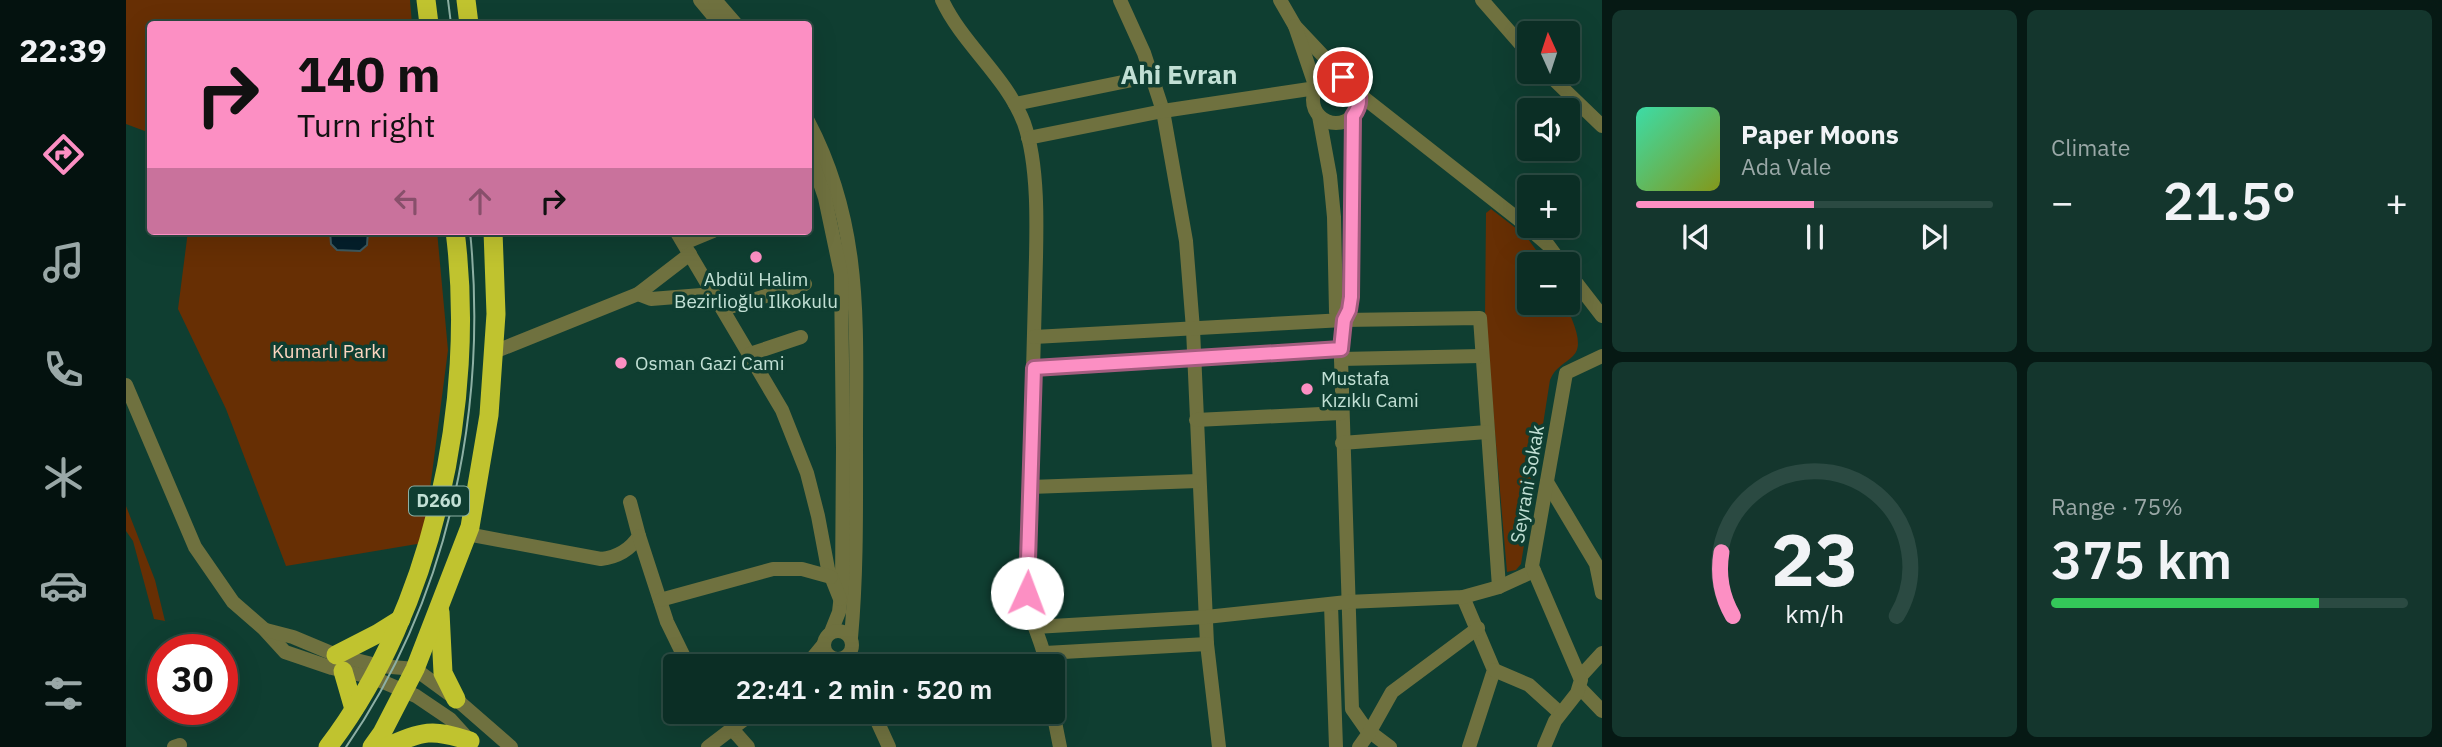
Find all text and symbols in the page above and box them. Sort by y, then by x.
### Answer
north arrow [1517,21,1580,84]
map controls [1517,21,1580,315]
text: 22:39 [19,29,107,71]
text: 140 m [297,42,441,105]
pin [1313,47,1373,107]
icon: right [182,49,273,140]
district label: Ahi Evran [1120,57,1238,91]
icon: arrive [1324,58,1362,96]
button: sound [1517,98,1580,161]
text: Turn right [297,104,435,146]
text: Paper Moons [1741,117,1899,151]
icon: directions [39,130,88,179]
text: Climate [2051,132,2130,162]
text: Ada Vale [1741,151,1831,181]
text: 21.5° [2163,167,2296,234]
button: + [1517,175,1580,238]
text: − [2051,177,2074,226]
text: + [2385,177,2408,226]
icon: left [388,182,426,220]
icon: ahead [461,182,499,220]
icon: right [534,182,572,220]
icon: previous [1677,218,1715,256]
icon: pause [1796,218,1834,256]
icon: next [1915,218,1953,256]
icon: music [39,238,88,287]
marker: Abdül Halim Bezirlioğlu Ilkokulu [748,249,764,265]
button: − [1517,252,1580,315]
place label: Abdül Halim Bezirlioğlu Ilkokulu [674,267,838,313]
park label: Kumarlı Parkı [272,339,386,363]
icon: phone [39,345,88,394]
place label: Osman Gazi Cami [635,351,784,375]
marker: Osman Gazi Cami [613,355,629,371]
place label: Mustafa Kızıklı Cami [1321,366,1419,412]
marker: Mustafa Kızıklı Cami [1299,381,1315,397]
street label: Seyrani Sokak [1505,423,1549,545]
icon: climate [39,453,88,502]
road number: D260 [409,486,469,516]
text: Range · 75% [2051,491,2183,521]
text: 23 [1771,511,1858,606]
text: 375 km [2051,526,2232,593]
position arrow [990,556,1064,630]
icon: car [39,561,88,610]
text: km/h [1785,596,1844,629]
speed limit sign: 30 [147,634,238,725]
icon: filters [39,669,88,718]
text: 22:41 · 2 min · 520 m [736,672,992,706]

